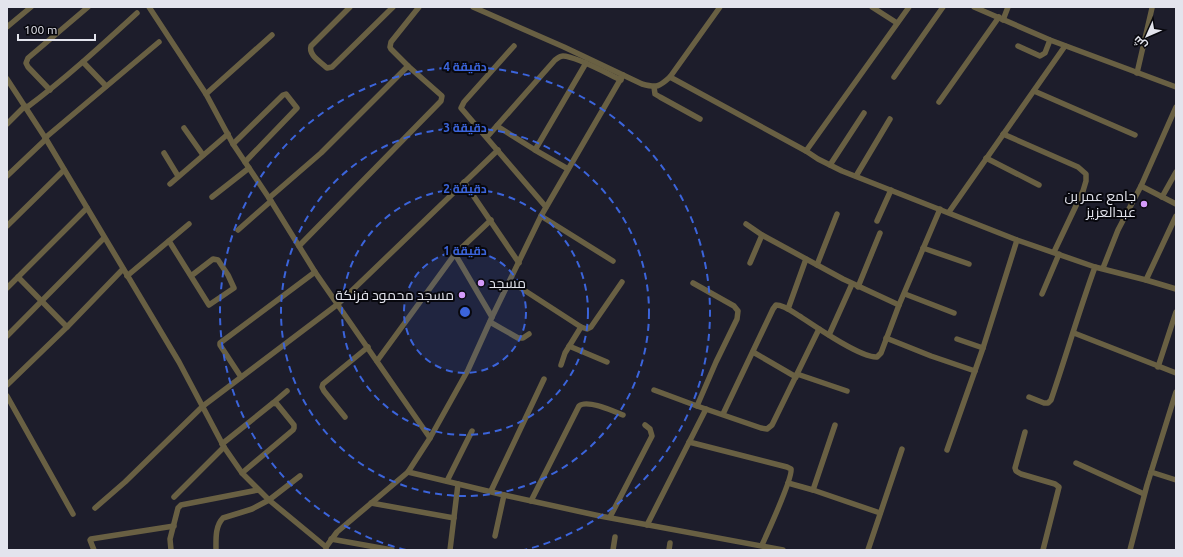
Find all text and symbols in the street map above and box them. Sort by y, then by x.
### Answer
scale bar [18,16,95,42]
north arrow [1127,16,1167,56]
text: 100 m [24,23,57,36]
text: ش [1131,33,1150,52]
text: 4 دقيقة [443,60,487,74]
text: 3 دقيقة [443,121,487,135]
text: 2 دقيقة [443,182,487,196]
place label: جامع عمر بن عبدالعزيز [1064,188,1136,220]
marker: جامع عمر بن عبدالعزيز [1139,199,1149,209]
text: 1 دقيقة [443,244,487,258]
place label: مسجد [489,275,526,291]
marker: مسجد [476,278,486,288]
place label: مسجد محمود فرنكة [335,287,454,303]
marker: مسجد محمود فرنكة [457,290,467,300]
centre of rings [458,305,472,319]

